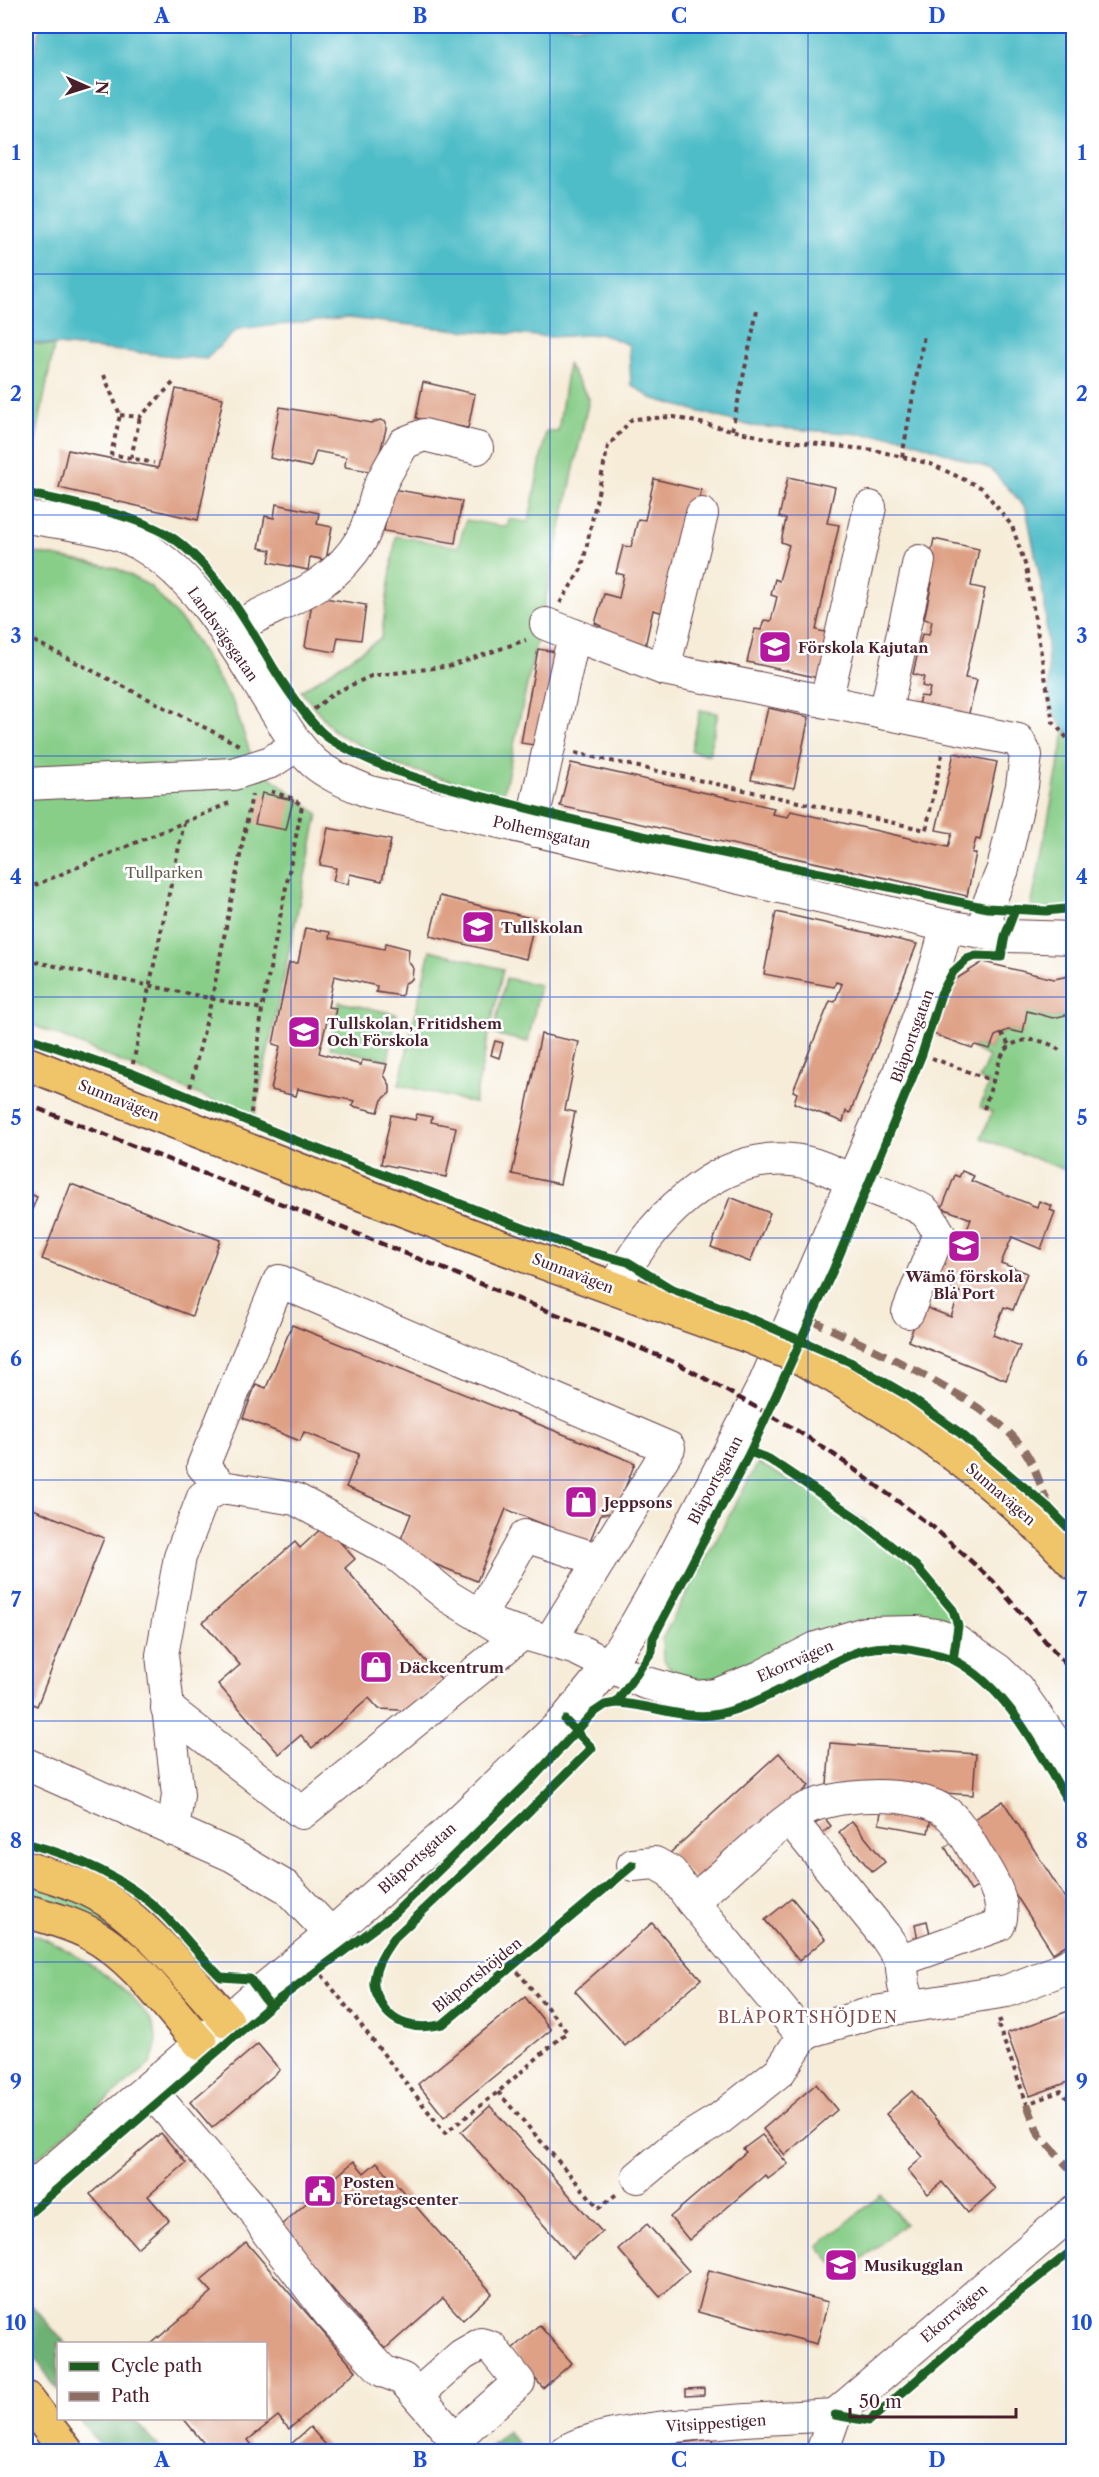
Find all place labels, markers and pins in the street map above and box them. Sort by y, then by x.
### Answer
school or university icon: Förskola Kajutan [757,629,793,665]
place label: Förskola Kajutan [798,638,929,657]
school or university icon: Tullskolan [460,909,496,945]
place label: Tullskolan [501,918,584,937]
school or university icon: Tullskolan, Fritidshem Och Förskola [286,1014,322,1050]
place label: Tullskolan, Fritidshem Och Förskola [327,1014,502,1050]
school or university icon: Wämö förskola Blå Port [946,1228,982,1264]
place label: Wämö förskola Blå Port [904,1267,1023,1303]
shop icon: Jeppsons [563,1484,599,1520]
place label: Jeppsons [601,1493,673,1512]
shop icon: Däckcentrum [358,1649,394,1685]
place label: Däckcentrum [399,1658,504,1677]
public building icon: Posten Företagscenter [302,2173,338,2209]
place label: Posten Företagscenter [343,2173,459,2209]
school or university icon: Musikugglan [823,2247,859,2283]
place label: Musikugglan [864,2256,964,2275]

